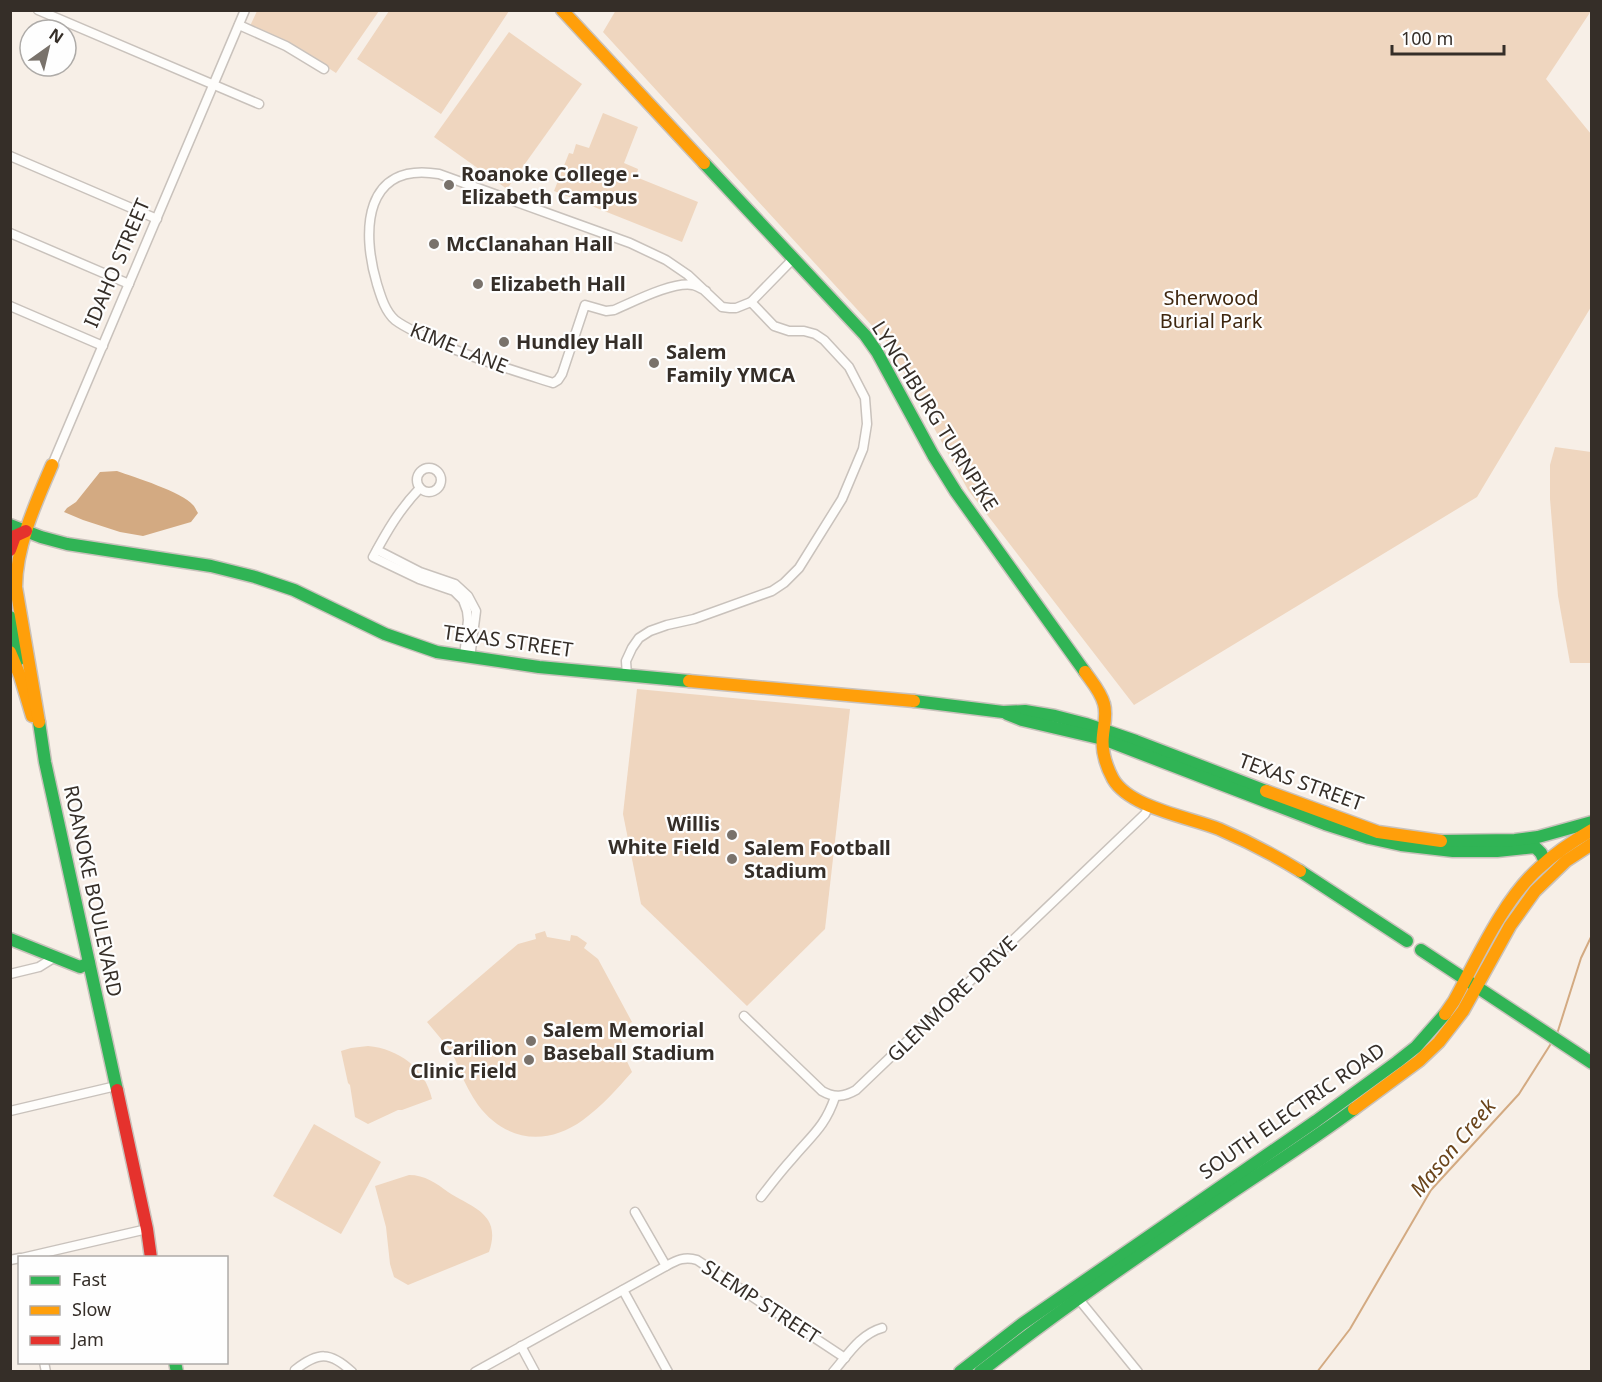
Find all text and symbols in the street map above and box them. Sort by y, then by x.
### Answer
north arrow [18,18,78,78]
scale bar [1392,18,1504,56]
text: N [45,23,68,48]
text: 100 m [1401,26,1453,50]
place label: Roanoke College - Elizabeth Campus [461,160,639,210]
marker: Roanoke College - Elizabeth Campus [442,178,456,192]
street label: IDAHO STREET [77,194,156,331]
place label: McClanahan Hall [446,230,613,257]
marker: McClanahan Hall [427,237,441,251]
place label: Elizabeth Hall [490,270,626,297]
marker: Elizabeth Hall [471,277,485,291]
park label: Sherwood Burial Park [1160,284,1263,334]
street label: KIME LANE [406,316,512,379]
street label: LYNCHBURG TURNPIKE [866,316,1005,516]
place label: Hundley Hall [516,328,643,355]
marker: Hundley Hall [497,335,511,349]
place label: Salem Family YMCA [666,338,795,388]
marker: Salem Family YMCA [647,356,661,370]
street label: TEXAS STREET [441,618,575,663]
street label: TEXAS STREET [1235,746,1367,817]
street label: ROANOKE BOULEVARD [58,783,129,999]
place label: Willis White Field [608,810,720,860]
marker: Willis White Field [725,828,739,842]
place label: Salem Football Stadium [744,834,891,884]
marker: Salem Football Stadium [725,852,739,866]
street label: GLENMORE DRIVE [881,930,1022,1068]
place label: Salem Memorial Baseball Stadium [543,1016,715,1066]
place label: Carilion Clinic Field [410,1034,517,1084]
marker: Salem Memorial Baseball Stadium [524,1034,538,1048]
street label: SOUTH ELECTRIC ROAD [1193,1036,1390,1185]
marker: Carilion Clinic Field [522,1053,536,1067]
water label: Mason Creek [1403,1091,1502,1202]
street label: SLEMP STREET [697,1253,826,1350]
legend [18,1256,228,1364]
text: Fast [72,1267,107,1291]
text: Slow [72,1297,111,1321]
text: Jam [70,1327,104,1351]

